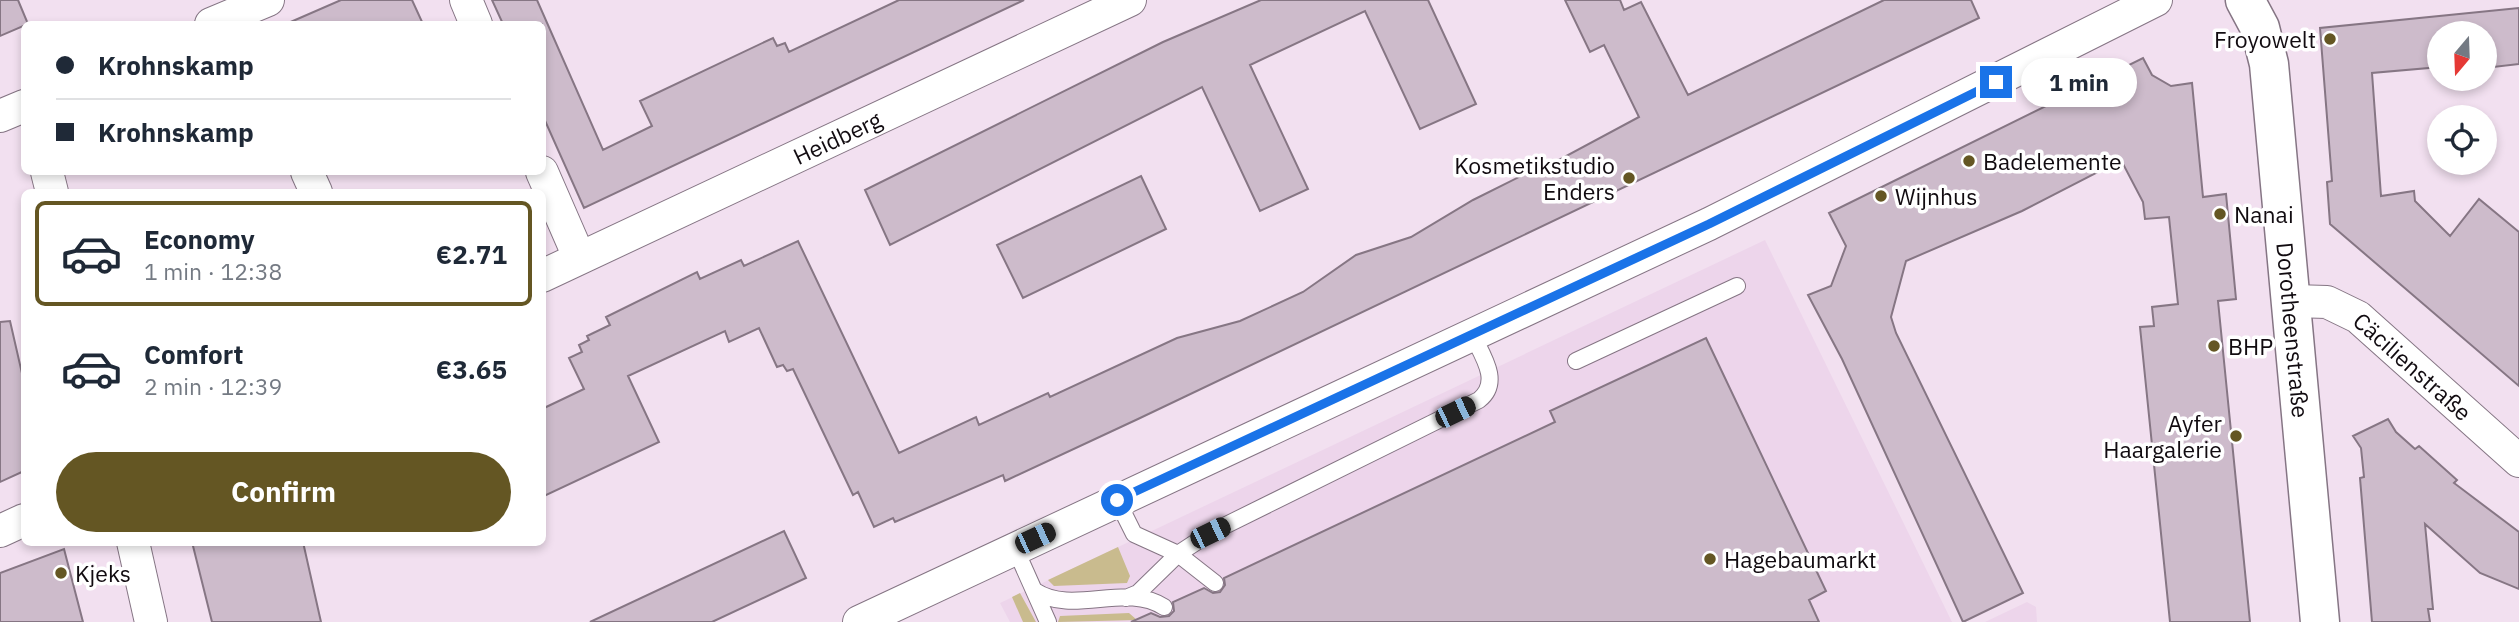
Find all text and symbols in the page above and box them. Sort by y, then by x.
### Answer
north arrow [2427,21,2497,91]
map controls [2427,21,2497,175]
place label: Froyowelt [2214,24,2316,54]
marker: Froyowelt [2322,31,2338,47]
text: Krohnskamp [98,48,254,82]
callout: 1 min [2021,57,2136,106]
route end [1980,66,2012,98]
text: 1 min [2049,67,2109,97]
street label: Heidberg [788,104,886,171]
button: locate [2427,105,2497,175]
text: Krohnskamp [98,115,254,149]
place label: Badelemente [1983,146,2122,176]
place label: Kosmetikstudio Enders [1454,150,1615,206]
marker: Badelemente [1961,153,1977,169]
marker: Kosmetikstudio Enders [1621,170,1637,186]
place label: Wijnhus [1895,181,1977,211]
marker: Wijnhus [1873,188,1889,204]
place label: Nanai [2234,199,2294,229]
marker: Nanai [2212,206,2228,222]
icon: car [60,222,123,285]
text: Economy [144,222,255,256]
text: €2.71 [436,237,507,271]
street label: Dorotheenstraße [2270,241,2316,419]
text: 1 min · 12:38 [144,256,282,286]
street label: Cäcilienstraße [2347,305,2478,427]
place label: BHP [2228,331,2273,361]
icon: car [60,337,123,400]
text: Comfort [144,337,243,371]
marker: BHP [2206,338,2222,354]
text: €3.65 [436,352,507,386]
text: 2 min · 12:39 [144,371,282,401]
car [1432,393,1479,431]
place label: Ayfer Haargalerie [2103,408,2223,464]
marker: Ayfer Haargalerie [2228,428,2244,444]
button: Confirm [56,452,511,532]
route start [1101,484,1133,516]
car [1187,514,1234,552]
car [1012,520,1059,556]
place label: Hagebaumarkt [1724,544,1877,574]
marker: Hagebaumarkt [1702,551,1718,567]
place label: Kjeks [75,558,131,588]
marker: Kjeks [53,565,69,581]

